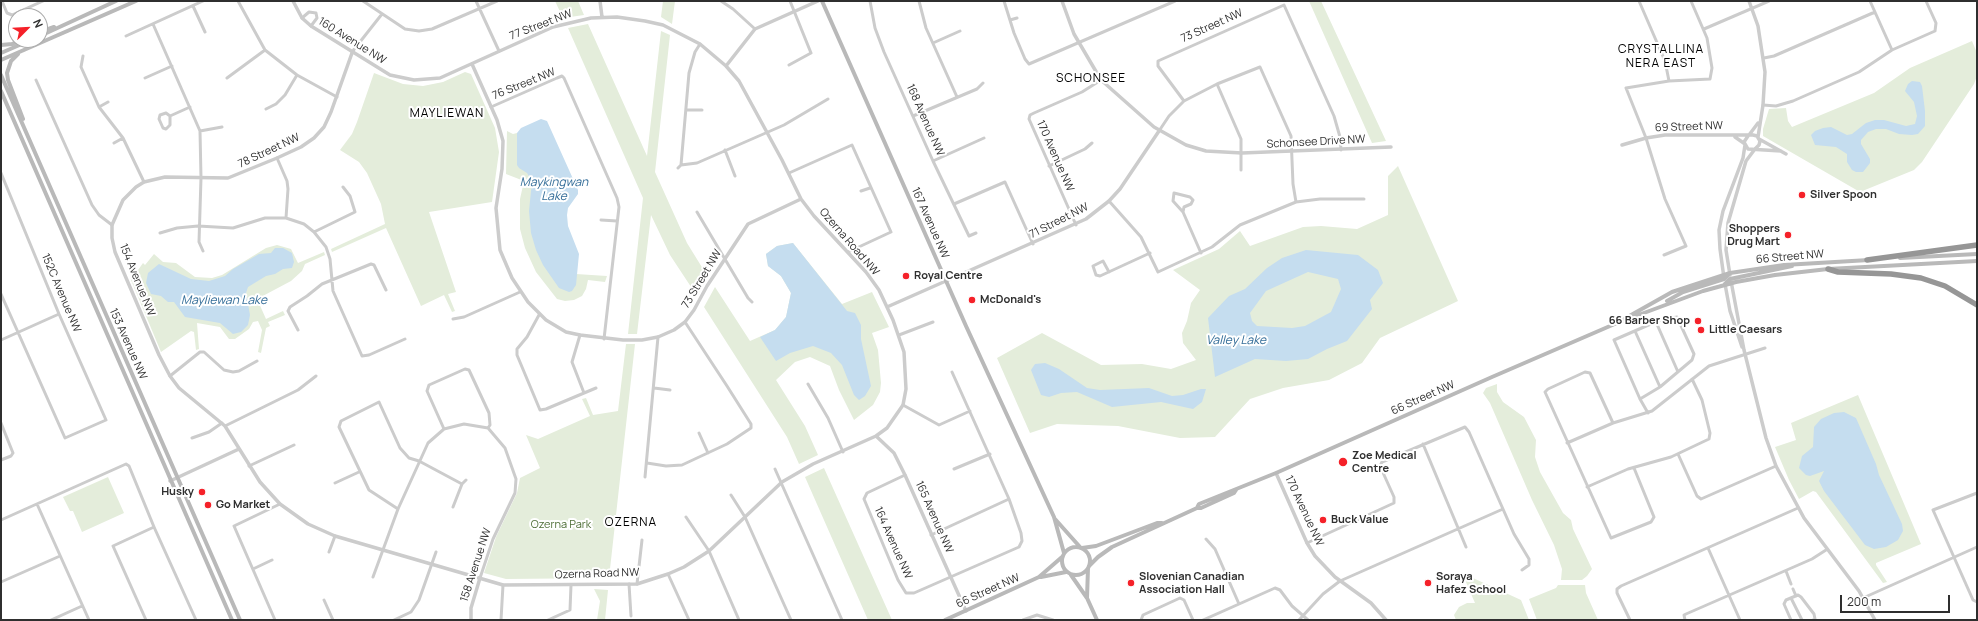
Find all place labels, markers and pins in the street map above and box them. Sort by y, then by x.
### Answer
place label: Silver Spoon [1810,188,1877,202]
marker: Silver Spoon [1797,190,1807,200]
place label: Shoppers Drug Mart [1727,222,1780,248]
marker: Shoppers Drug Mart [1783,230,1793,240]
place label: Royal Centre [914,269,983,283]
marker: Royal Centre [901,271,911,281]
place label: McDonald's [980,293,1041,307]
marker: McDonald's [967,295,977,305]
place label: 66 Barber Shop [1609,314,1690,328]
marker: 66 Barber Shop [1693,316,1703,326]
place label: Little Caesars [1709,323,1782,337]
marker: Little Caesars [1696,325,1706,335]
place label: Zoe Medical Centre [1352,449,1416,475]
marker: Zoe Medical Centre [1337,456,1349,468]
place label: Husky [161,485,194,499]
marker: Husky [197,487,207,497]
place label: Go Market [216,498,270,512]
marker: Go Market [203,500,213,510]
place label: Buck Value [1331,513,1389,527]
marker: Buck Value [1318,515,1328,525]
place label: Slovenian Canadian Association Hall [1139,570,1244,596]
place label: Soraya Hafez School [1436,570,1506,596]
marker: Slovenian Canadian Association Hall [1126,578,1136,588]
marker: Soraya Hafez School [1423,578,1433,588]

